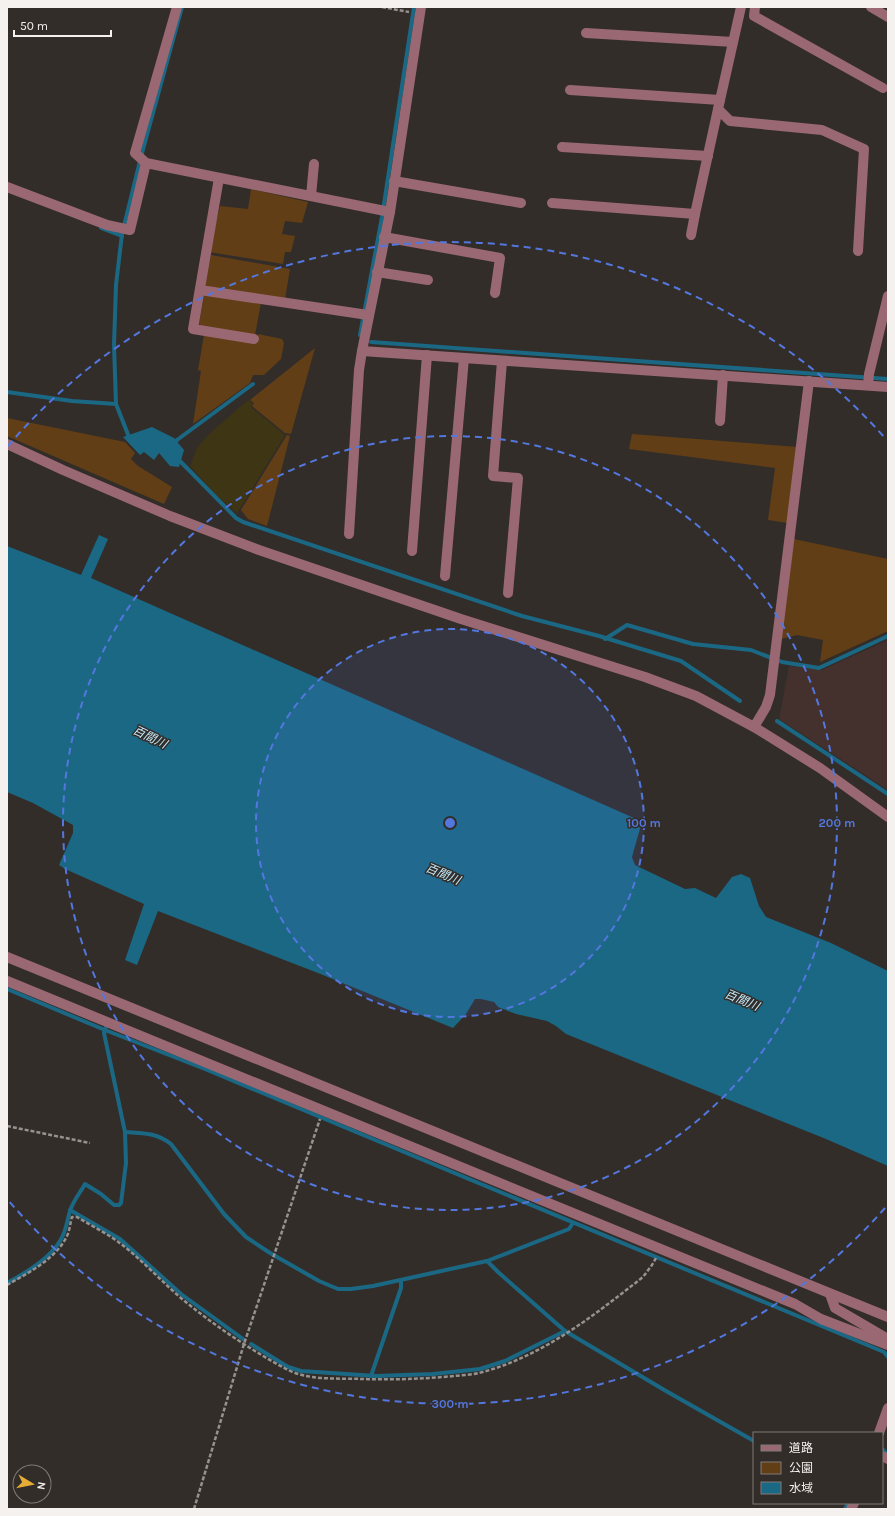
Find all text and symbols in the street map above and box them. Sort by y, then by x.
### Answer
scale bar [14,12,111,38]
text: 50 m [20,19,48,33]
water label: 百間川 [131,723,171,752]
centre of rings [443,816,457,830]
text: 100 m [627,816,661,830]
text: 200 m [819,816,855,830]
water label: 百間川 [424,861,464,888]
water label: 百間川 [723,987,763,1014]
text: 300 m [431,1397,469,1411]
legend [753,1432,883,1504]
text: 道路 [789,1441,813,1455]
text: 公園 [789,1461,813,1475]
north arrow [12,1464,52,1504]
text: N [34,1481,48,1491]
text: 水域 [789,1481,813,1495]

